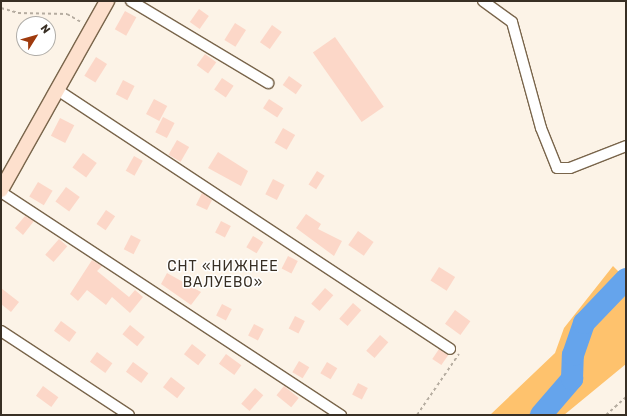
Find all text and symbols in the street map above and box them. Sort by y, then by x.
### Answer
north arrow [16,16,56,56]
text: N [38,22,53,36]
district label: СНТ «НИЖНЕЕ ВАЛУЕВО» [167,259,279,292]

